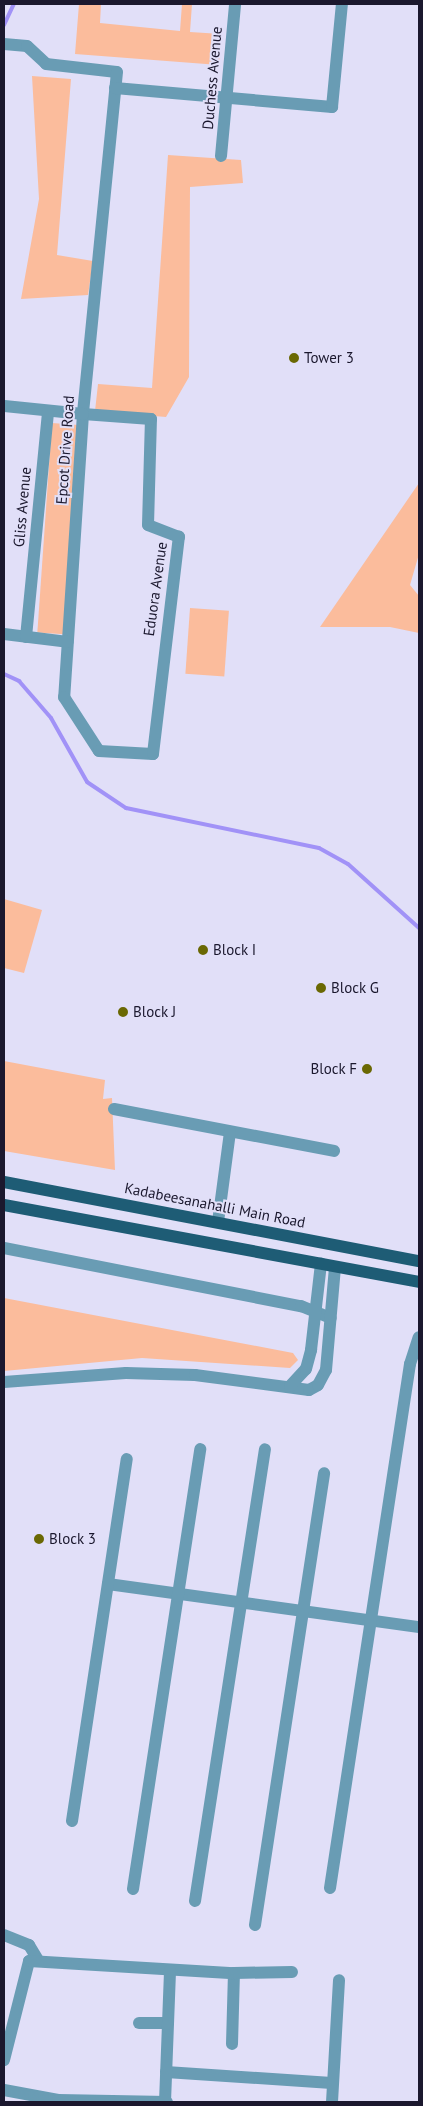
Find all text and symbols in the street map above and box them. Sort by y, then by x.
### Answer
street label: Duchess Avenue [199,25,225,131]
place label: Tower 3 [304,349,354,367]
marker: Tower 3 [288,352,300,364]
street label: Epcot Drive Road [52,395,78,505]
street label: Gliss Avenue [10,466,34,548]
street label: Eduora Avenue [139,540,171,638]
place label: Block I [213,941,256,959]
marker: Block I [197,944,209,956]
place label: Block G [331,979,379,997]
marker: Block G [315,982,327,994]
place label: Block J [133,1003,176,1021]
marker: Block J [117,1006,129,1018]
place label: Block F [310,1060,357,1078]
marker: Block F [361,1063,373,1075]
street label: Kadabeesanahalli Main Road [123,1179,307,1231]
place label: Block 3 [49,1530,96,1548]
marker: Block 3 [33,1533,45,1545]

